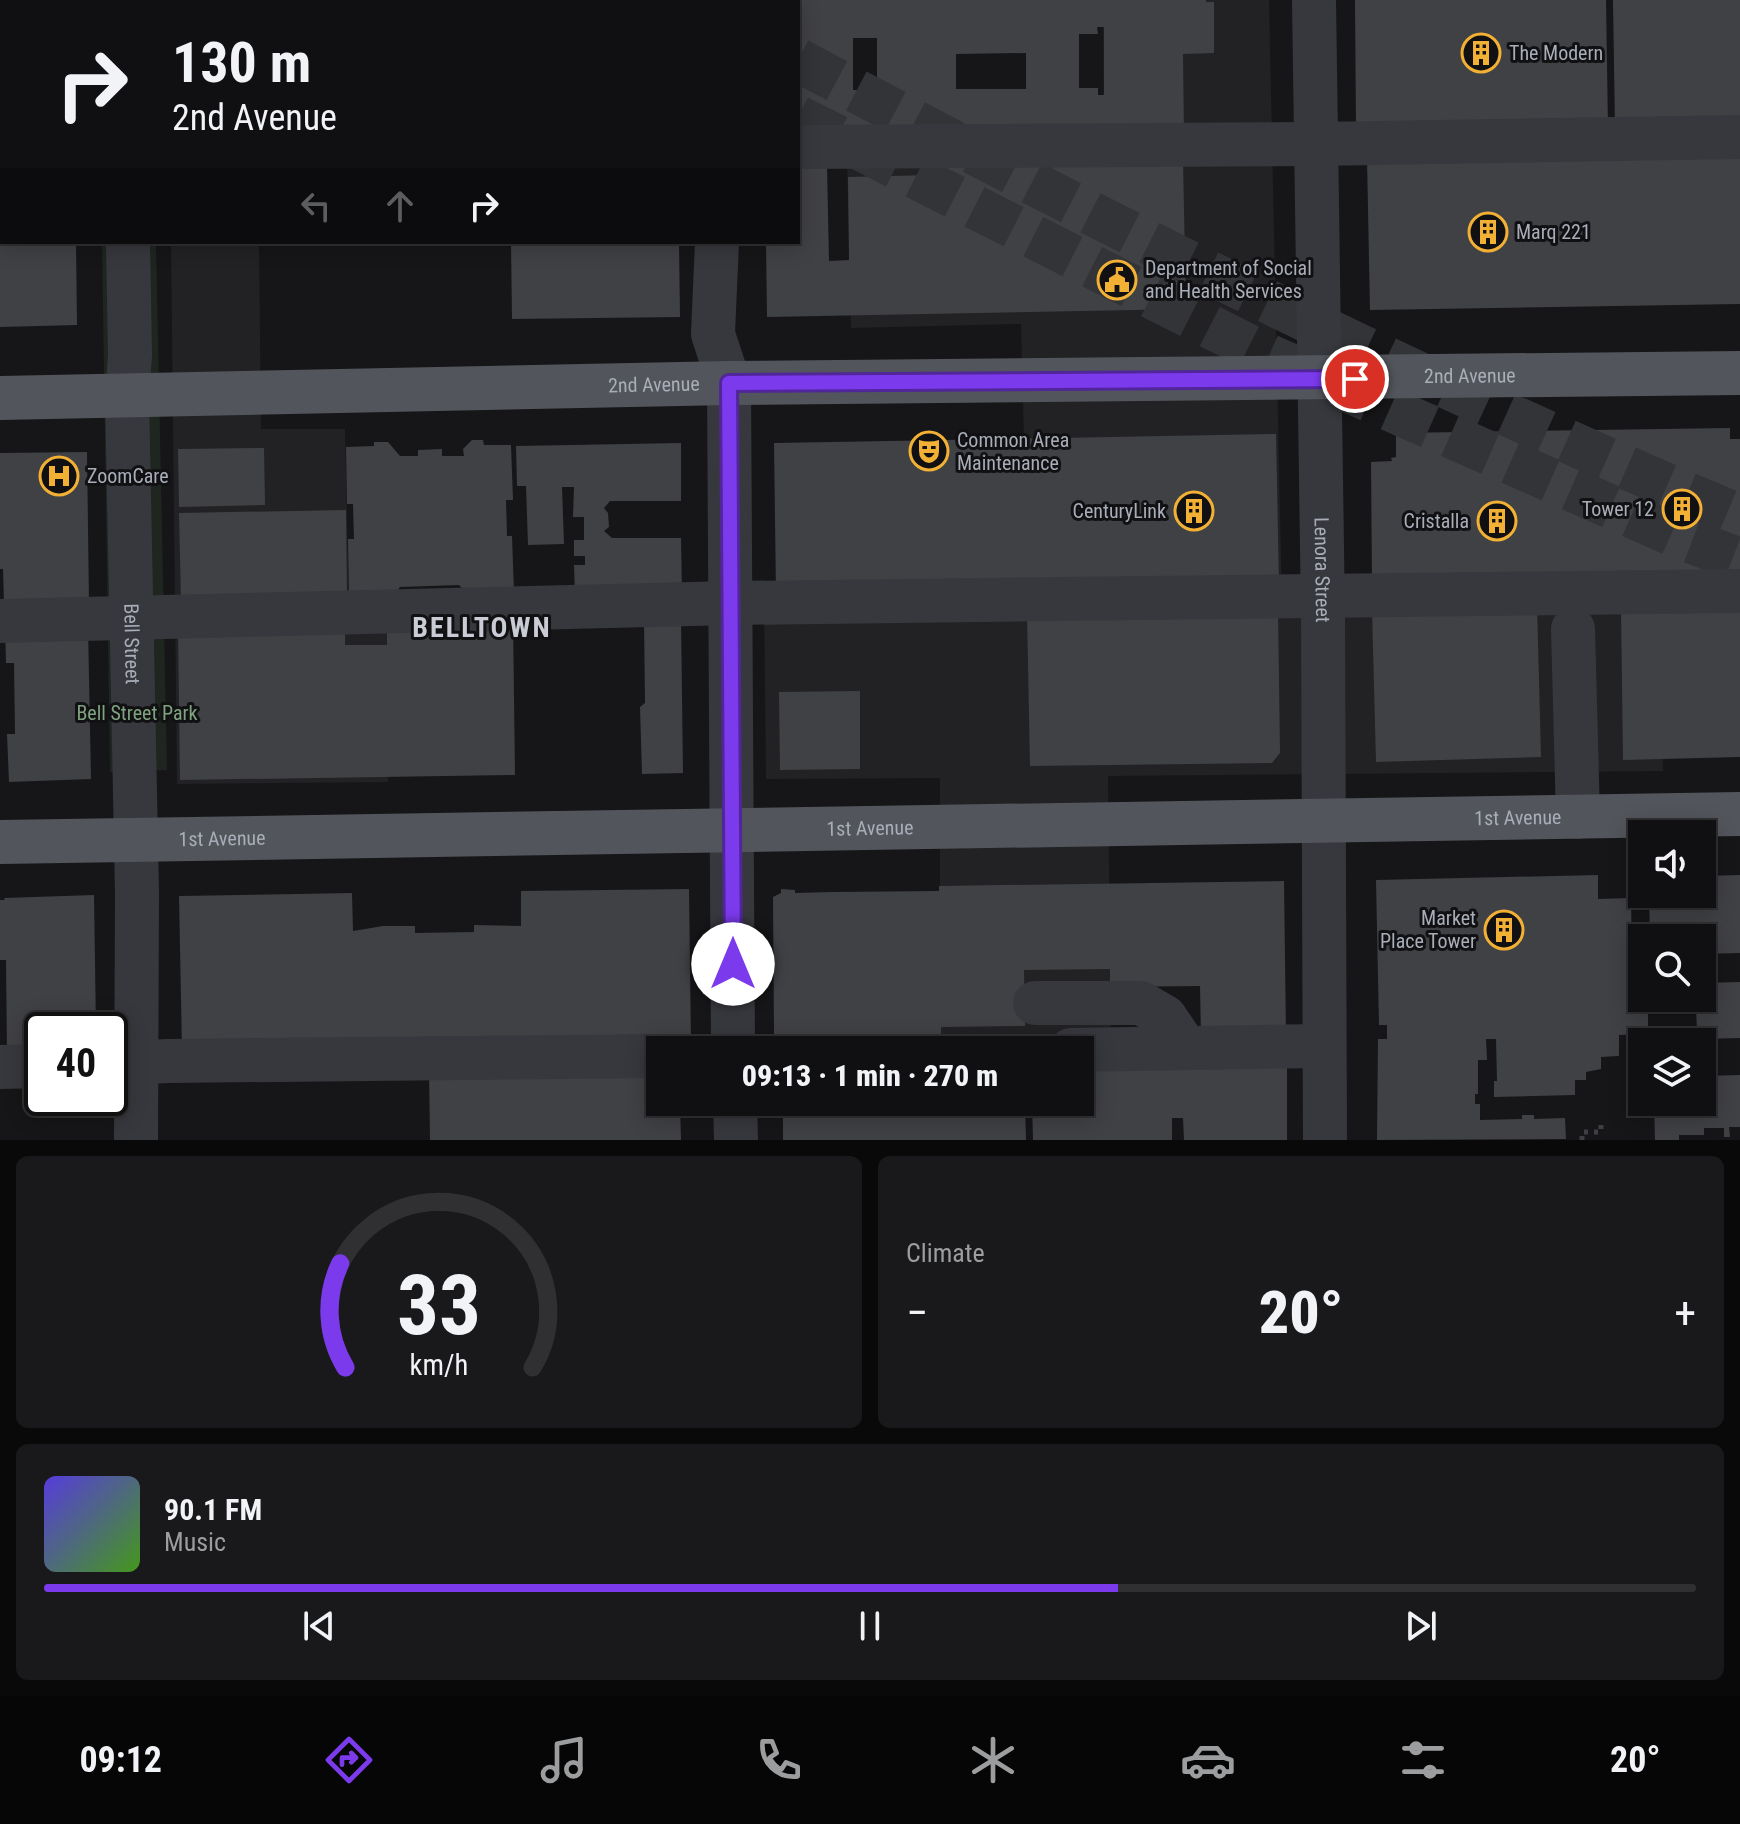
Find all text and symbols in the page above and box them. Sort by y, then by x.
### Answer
text: 130 m [172,30,311,96]
icon: right [40,32,144,136]
building icon: The Modern [1460,32,1502,74]
place label: The Modern [1509,41,1603,65]
text: 2nd Avenue [172,97,337,139]
icon: left [294,184,338,228]
icon: ahead [378,184,422,228]
icon: right [462,184,506,228]
building icon: Marq 221 [1467,211,1509,253]
place label: Marq 221 [1516,220,1591,244]
place label: Department of Social and Health Services [1145,256,1312,303]
public building icon: Department of Social and Health Services [1096,259,1138,301]
pin [1321,345,1389,413]
icon: arrive [1333,357,1377,401]
street label: 2nd Avenue [1424,363,1516,388]
street label: 2nd Avenue [608,372,700,397]
place label: Common Area Maintenance [957,428,1069,475]
theatre icon: Common Area Maintenance [908,430,950,472]
hospital icon: ZoomCare [38,455,80,497]
place label: ZoomCare [87,464,169,488]
building icon: Tower 12 [1661,488,1703,530]
building icon: CenturyLink [1173,490,1215,532]
place label: Tower 12 [1582,497,1654,521]
place label: CenturyLink [1073,499,1166,523]
building icon: Cristalla [1476,500,1518,542]
place label: Cristalla [1404,509,1469,533]
street label: Lenora Street [1310,517,1335,623]
street label: Bell Street [119,603,145,685]
district label: BELLTOWN [412,611,552,644]
park label: Bell Street Park [76,701,198,725]
street label: 1st Avenue [1474,805,1562,830]
street label: 1st Avenue [826,815,914,841]
map controls [1628,820,1716,1116]
button: sound [1628,820,1716,908]
street label: 1st Avenue [178,826,266,851]
place label: Market Place Tower [1380,906,1476,953]
building icon: Market Place Tower [1483,909,1525,951]
position arrow [691,922,775,1006]
button: search [1628,924,1716,1012]
speed limit sign: 40 [24,1012,128,1116]
button: layers [1628,1028,1716,1116]
text: 09:13 · 1 min · 270 m [742,1058,998,1093]
text: Climate [906,1238,985,1268]
text: 33 [397,1257,481,1354]
text: 20° [1259,1277,1343,1348]
text: − [906,1287,928,1339]
text: + [1674,1287,1696,1339]
text: km/h [410,1348,468,1382]
text: 90.1 FM [164,1492,262,1527]
text: Music [164,1527,226,1557]
icon: previous [297,1604,341,1648]
icon: pause [848,1604,892,1648]
icon: next [1399,1604,1443,1648]
icon: directions [321,1732,377,1788]
icon: music [536,1732,592,1788]
icon: phone [751,1732,807,1788]
icon: climate [965,1732,1021,1788]
icon: car [1180,1732,1236,1788]
icon: filters [1395,1732,1451,1788]
text: 09:12 [79,1739,162,1781]
text: 20° [1610,1739,1660,1781]

